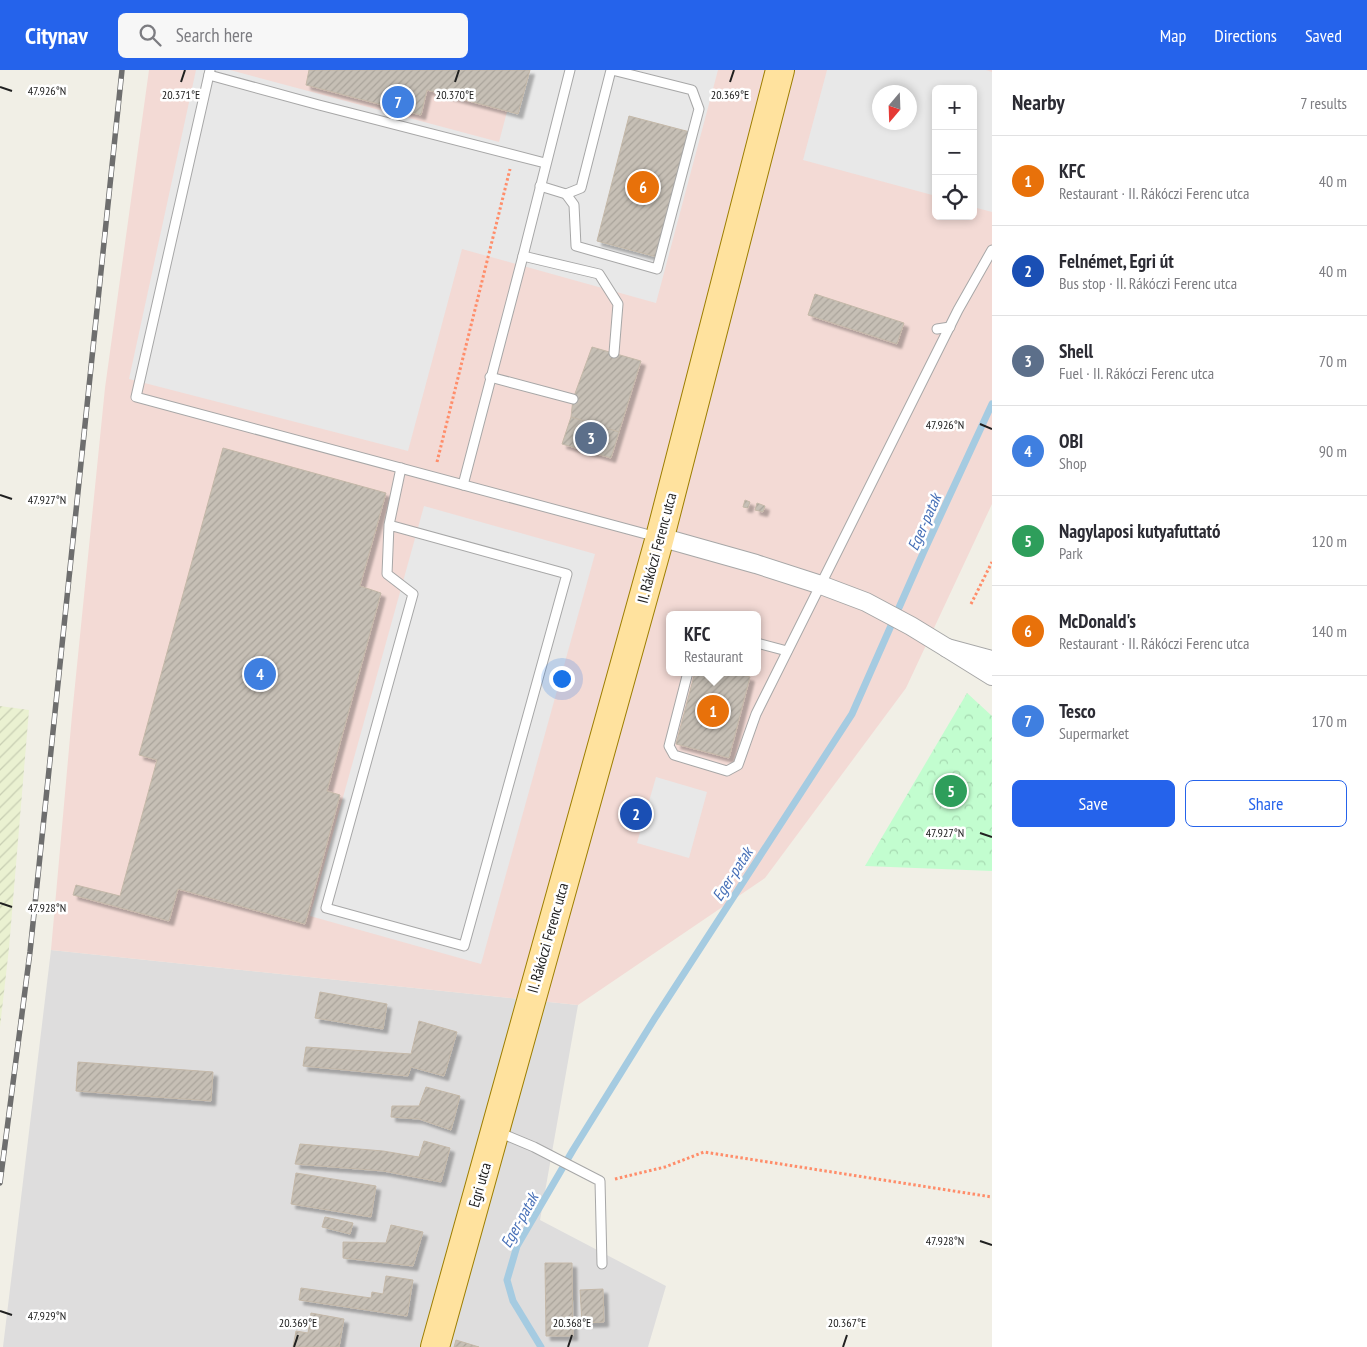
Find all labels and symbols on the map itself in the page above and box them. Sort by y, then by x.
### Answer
text: 47.926°N [28,83,66,98]
pin: 7 [382,83,414,121]
north arrow [872,85,917,130]
text: 20.371°E [162,87,200,102]
text: 20.370°E [436,87,474,102]
text: 20.369°E [711,87,749,102]
pin: 6 [627,168,659,206]
text: 47.926°N [926,417,964,432]
pin: 3 [575,419,607,457]
water label: Eger-patak [903,489,946,553]
street label: II. Rákóczi Ferenc utca [633,491,680,605]
text: 47.927°N [28,492,66,507]
pin: 4 [244,655,276,693]
your location [549,666,575,692]
pin: 1 [697,692,729,730]
pin: 5 [935,772,967,810]
pin: 2 [620,795,652,833]
text: 47.927°N [926,825,964,840]
water label: Eger-patak [707,842,758,905]
street label: II. Rákóczi Ferenc utca [523,881,572,995]
text: 47.928°N [28,900,66,915]
street label: Egri utca [464,1160,495,1209]
water label: Eger-patak [496,1187,543,1251]
text: 47.928°N [926,1233,964,1248]
text: 47.929°N [28,1308,66,1323]
text: 20.369°E [279,1315,317,1330]
text: 20.368°E [553,1315,591,1330]
text: 20.367°E [828,1315,866,1330]

